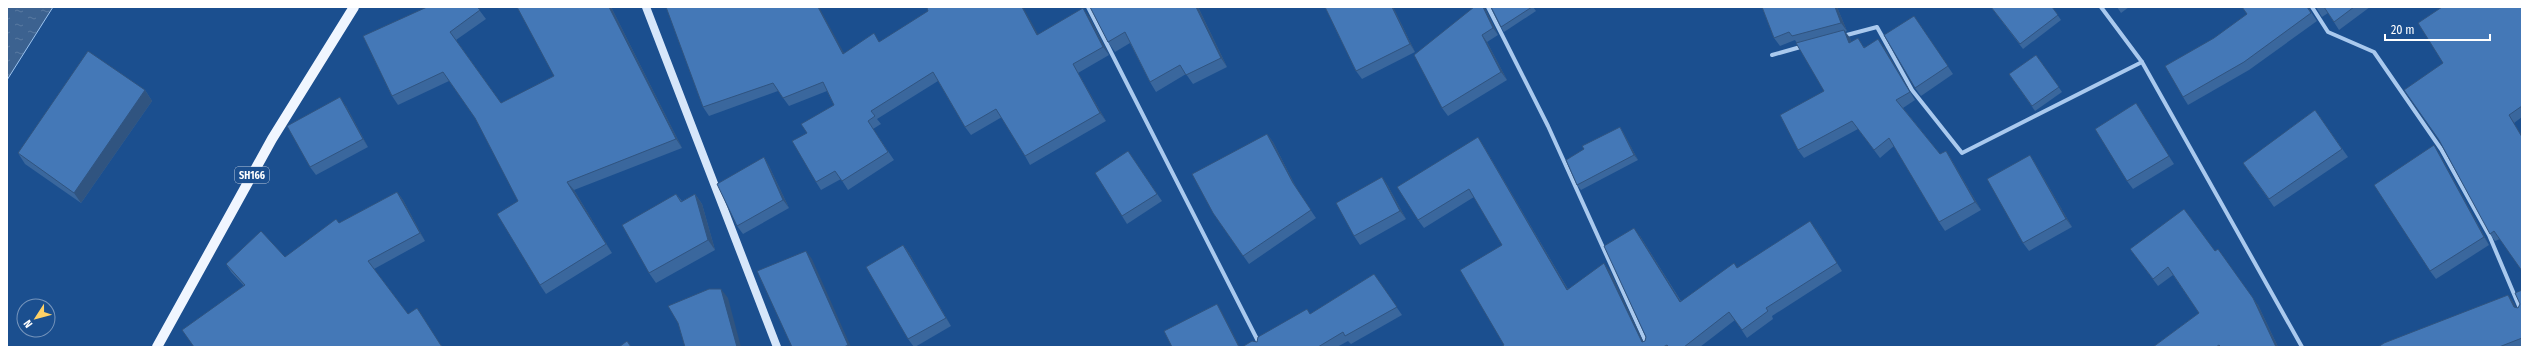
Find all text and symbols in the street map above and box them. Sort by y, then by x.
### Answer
scale bar [2385,16,2490,42]
text: 20 m [2391,23,2415,37]
road number: SH166 [235,167,269,183]
north arrow [16,298,56,338]
text: N [21,317,36,330]

